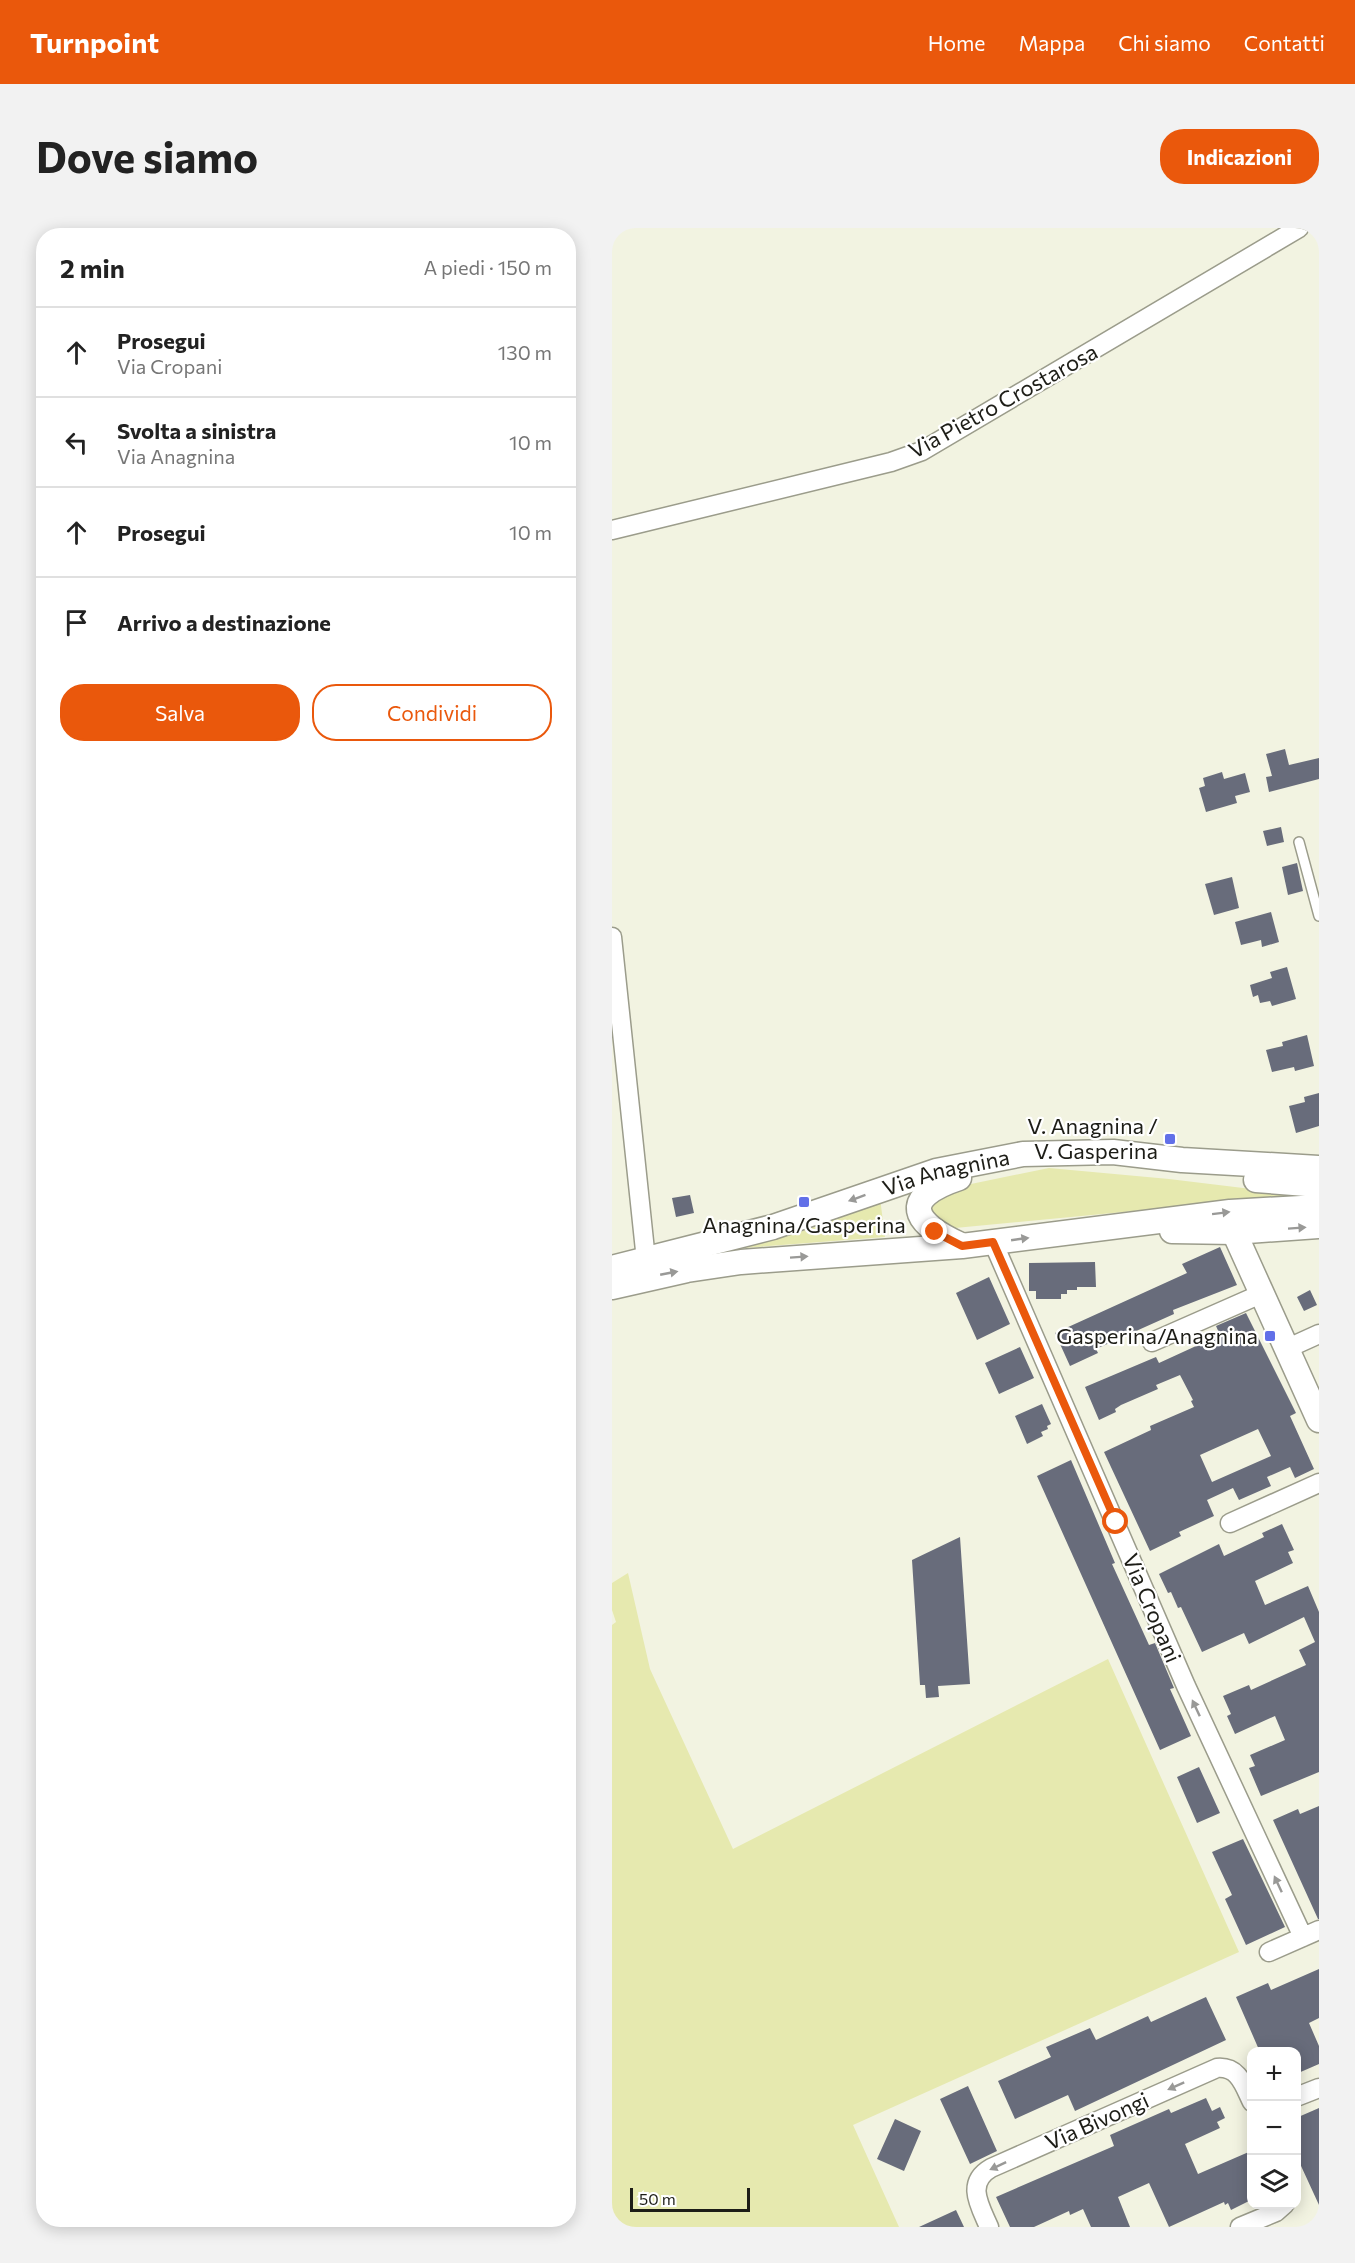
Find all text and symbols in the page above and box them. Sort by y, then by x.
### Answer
text: Turnpoint [30,25,159,59]
text: Home [928,30,985,55]
text: Mappa [1018,30,1085,55]
text: Chi siamo [1118,30,1211,55]
text: Contatti [1244,30,1325,55]
button: Indicazioni [1160,129,1319,184]
text: Dove siamo [36,130,258,182]
text: 2 min [60,252,125,283]
text: A piedi · 150 m [423,255,552,279]
text: Prosegui [117,327,206,354]
icon: ahead [60,336,93,369]
street label: Via Pietro Crostarosa [904,337,1102,464]
text: 130 m [498,340,552,364]
text: Via Cropani [117,354,222,378]
text: Svolta a sinistra [117,417,276,444]
icon: left [60,426,93,459]
text: 10 m [509,430,552,454]
text: Via Anagnina [117,444,235,468]
icon: ahead [60,516,93,549]
text: Prosegui [117,519,206,546]
text: 10 m [509,520,552,544]
icon: arrive [60,606,93,639]
text: Arrivo a destinazione [117,609,331,636]
button: Salva [60,684,300,741]
button: Condividi [312,684,552,741]
place label: V. Anagnina / V. Gasperina [1027,1112,1158,1164]
marker: V. Anagnina / V. Gasperina [1163,1132,1177,1146]
street label: Via Anagnina [879,1143,1012,1201]
one-way arrow [847,1193,865,1203]
marker: Anagnina/Gasperina [797,1195,811,1209]
one-way arrow [1212,1208,1231,1218]
place label: Anagnina/Gasperina [702,1211,906,1238]
route end [921,1218,947,1244]
one-way arrow [1288,1223,1307,1232]
one-way arrow [1011,1234,1030,1243]
one-way arrow [790,1252,809,1262]
one-way arrow [660,1268,679,1277]
place label: Gasperina/Anagnina [1056,1322,1258,1349]
marker: Gasperina/Anagnina [1263,1329,1277,1343]
route start [1102,1508,1128,1534]
street label: Via Cropani [1117,1549,1188,1666]
one-way arrow [1192,1699,1201,1716]
one-way arrow [1274,1876,1283,1893]
map controls [1247,2047,1301,2209]
button: + [1247,2047,1301,2101]
one-way arrow [1167,2082,1185,2091]
street label: Via Bivongi [1041,2086,1153,2155]
button: − [1247,2101,1301,2155]
button: layers [1247,2155,1301,2209]
one-way arrow [989,2161,1006,2170]
scale bar [630,2185,750,2212]
text: 50 m [639,2189,676,2208]

